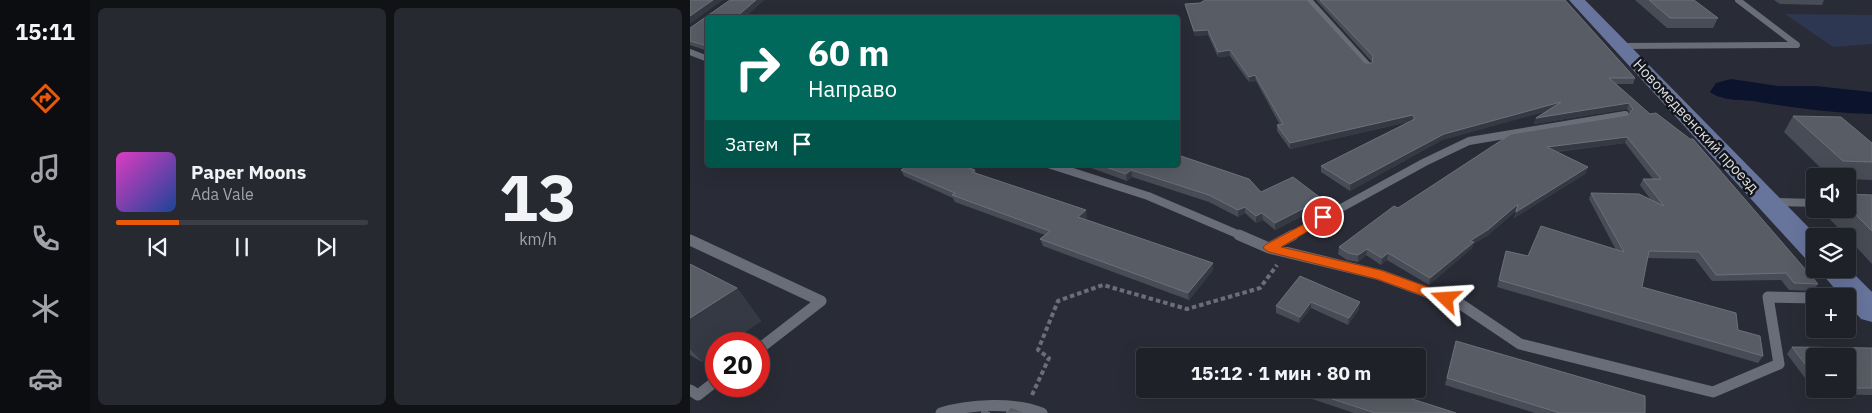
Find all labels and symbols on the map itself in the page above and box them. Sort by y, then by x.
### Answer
street label: Новомедвенский проезд [1629,55,1763,197]
pin [1302,196,1344,238]
position arrow [1419,272,1471,324]
speed limit sign: 20 [705,332,770,397]

